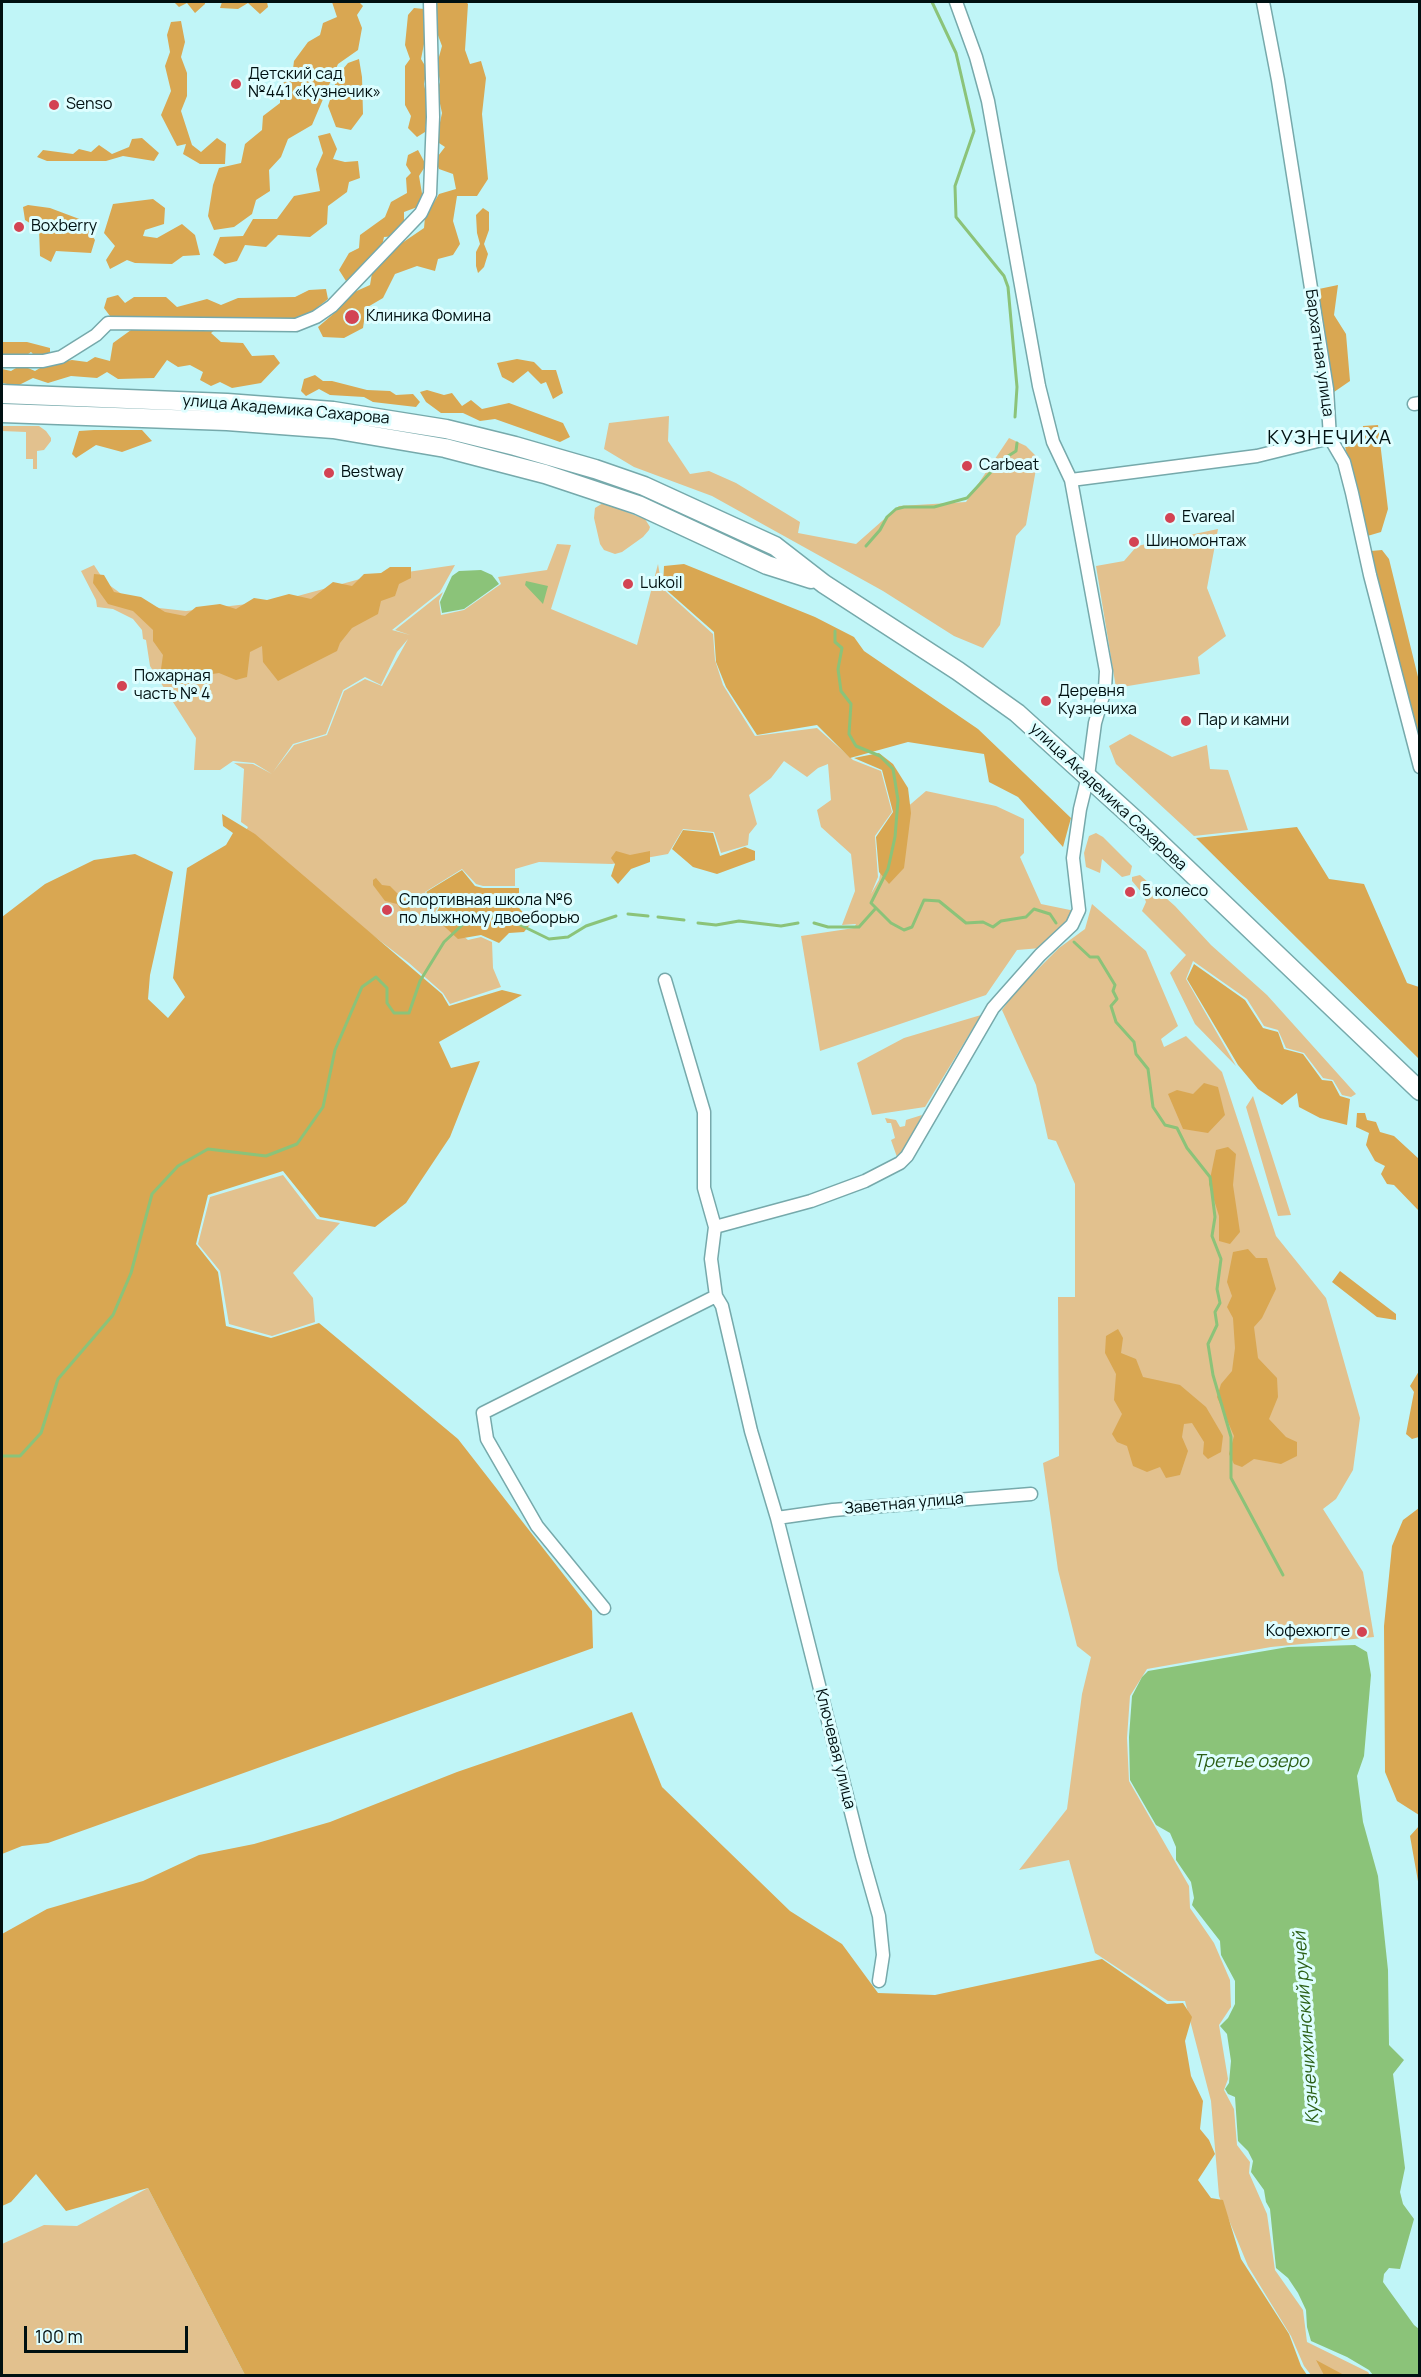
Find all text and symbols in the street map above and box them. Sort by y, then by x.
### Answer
place label: Детский сад №441 «Кузнечик» [248,65,381,103]
marker: Детский сад №441 «Кузнечик» [229,77,243,91]
place label: Senso [66,95,112,115]
marker: Senso [47,98,61,112]
place label: Boxberry [31,217,97,237]
marker: Boxberry [12,220,26,234]
street label: Бархатная улица [1301,288,1337,418]
place label: Клиника Фомина [366,307,491,327]
marker: Клиника Фомина [343,308,361,326]
street label: улица Академика Сахарова [182,391,390,429]
district label: КУЗНЕЧИХА [1267,426,1393,450]
place label: Carbeat [979,456,1039,476]
marker: Carbeat [960,459,974,473]
place label: Bestway [341,463,404,483]
marker: Bestway [322,466,336,480]
place label: Evareal [1182,508,1235,528]
marker: Evareal [1163,511,1177,525]
place label: Шиномонтаж [1146,532,1246,552]
marker: Шиномонтаж [1127,535,1141,549]
place label: Lukoil [640,574,682,594]
marker: Lukoil [621,577,635,591]
place label: Пожарная часть № 4 [134,667,211,705]
marker: Пожарная часть № 4 [115,679,129,693]
place label: Деревня Кузнечиха [1058,682,1137,720]
marker: Деревня Кузнечиха [1039,694,1053,708]
place label: Пар и камни [1198,711,1289,731]
marker: Пар и камни [1179,714,1193,728]
street label: улица Академика Сахарова [1025,719,1191,875]
place label: 5 колесо [1142,882,1208,902]
marker: 5 колесо [1123,885,1137,899]
place label: Спортивная школа №6 по лыжному двоеборью [399,891,580,929]
marker: Спортивная школа №6 по лыжному двоеборью [380,903,394,917]
street label: Заветная улица [843,1489,965,1519]
place label: Кофехюгге [1266,1622,1350,1642]
marker: Кофехюгге [1355,1625,1369,1639]
street label: Ключевая улица [811,1687,859,1811]
water label: Третье озеро [1193,1751,1309,1773]
water label: Кузнечихинский ручей [1289,1931,1325,2125]
scale bar [27,2314,190,2352]
text: 100 m [35,2324,83,2348]

